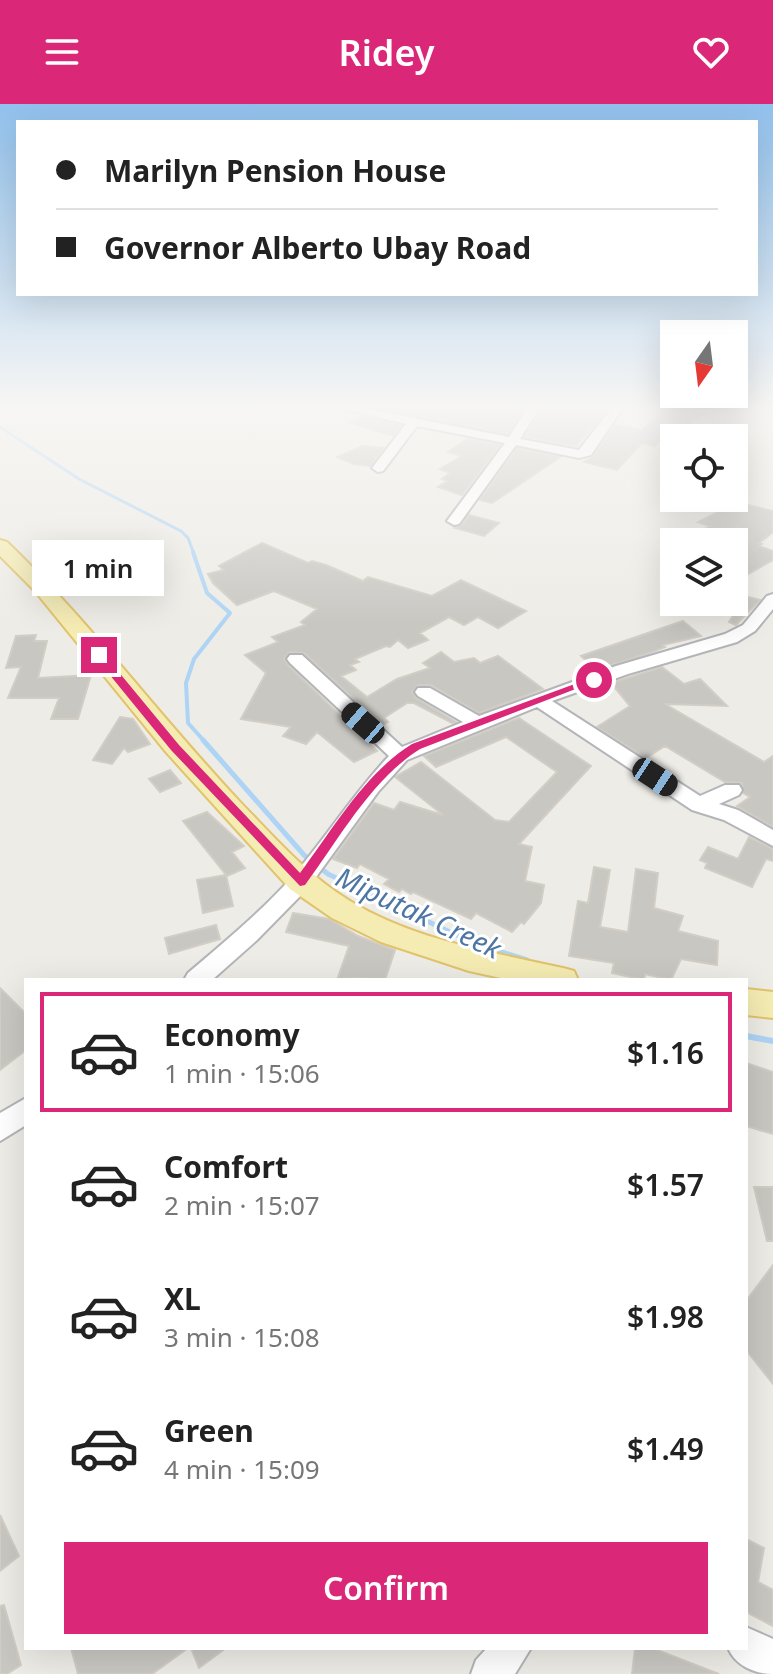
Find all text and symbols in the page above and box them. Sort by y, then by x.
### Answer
text: Ridey [339,28,434,77]
icon: menu [40,30,84,74]
icon: heart [689,30,733,74]
text: Marilyn Pension House [104,150,446,191]
text: Governor Alberto Ubay Road [104,227,531,268]
north arrow [660,320,748,408]
map controls [660,320,748,616]
button: locate [660,424,748,512]
button: layers [660,528,748,616]
callout: 1 min [33,539,165,595]
text: 1 min [63,550,133,586]
route end [81,637,117,673]
route start [576,662,612,698]
car [337,698,389,748]
car [628,754,682,800]
water label: Miputak Creek [330,857,509,967]
text: Economy [164,1014,300,1055]
icon: car [68,1016,140,1088]
text: $1.16 [627,1032,704,1073]
text: 1 min · 15:06 [164,1055,320,1091]
text: Comfort [164,1146,288,1187]
icon: car [68,1148,140,1220]
text: $1.57 [627,1164,704,1205]
text: 2 min · 15:07 [164,1187,320,1223]
text: XL [164,1278,201,1319]
icon: car [68,1280,140,1352]
text: $1.98 [627,1296,704,1337]
text: 3 min · 15:08 [164,1319,320,1355]
text: Green [164,1410,254,1451]
icon: car [68,1412,140,1484]
text: $1.49 [627,1428,704,1469]
text: 4 min · 15:09 [164,1451,320,1487]
button: Confirm [64,1542,708,1634]

